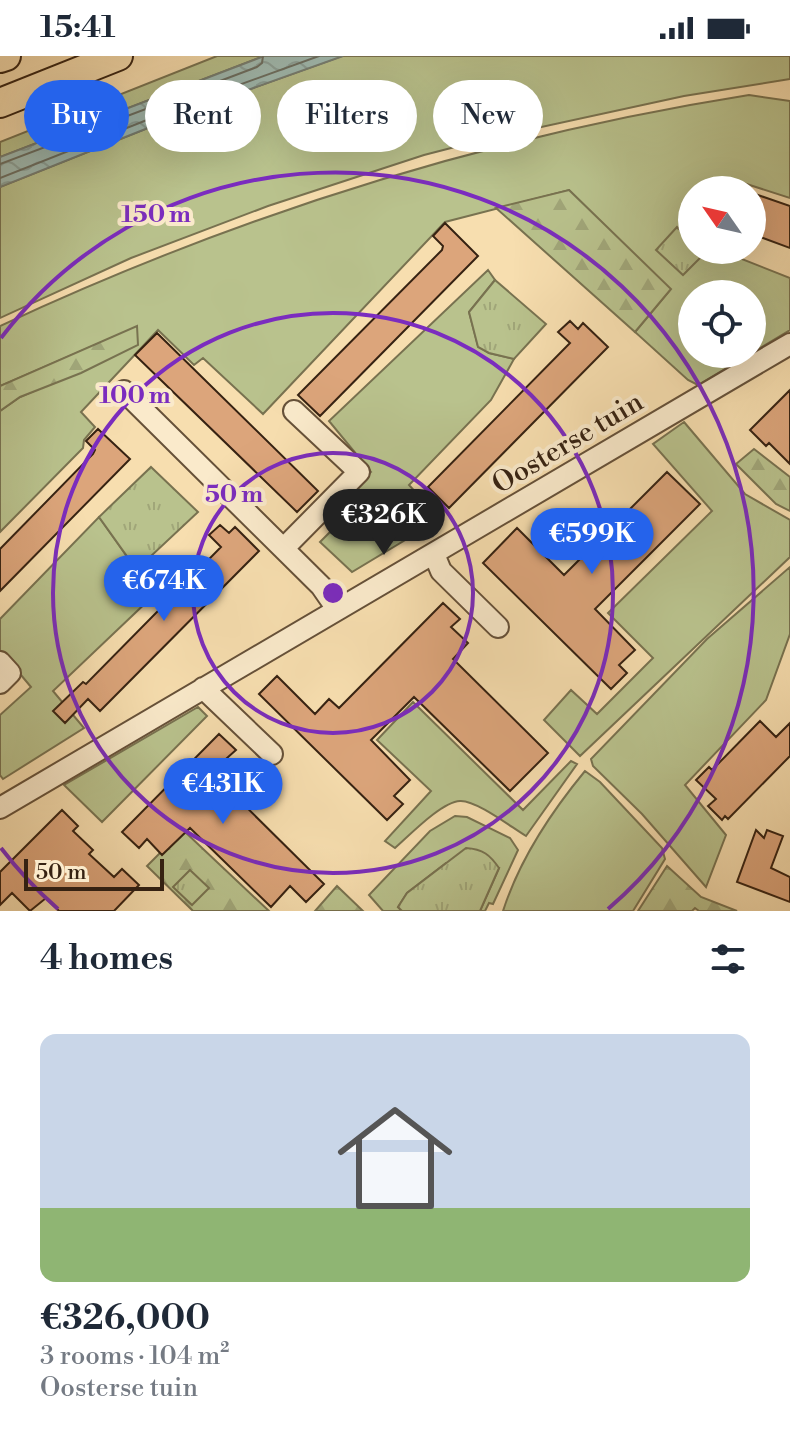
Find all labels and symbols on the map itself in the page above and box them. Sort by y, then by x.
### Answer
north arrow [678,176,766,264]
text: 150 m [121,200,191,230]
text: 100 m [99,381,171,411]
street label: Oosterse tuin [486,384,650,502]
text: 50 m [205,480,263,510]
pin: €326K [328,489,440,557]
pin: €599K [536,508,648,576]
pin: €674K [108,555,220,623]
centre of rings [319,579,347,607]
pin: €431K [167,758,279,826]
scale bar [24,855,164,891]

